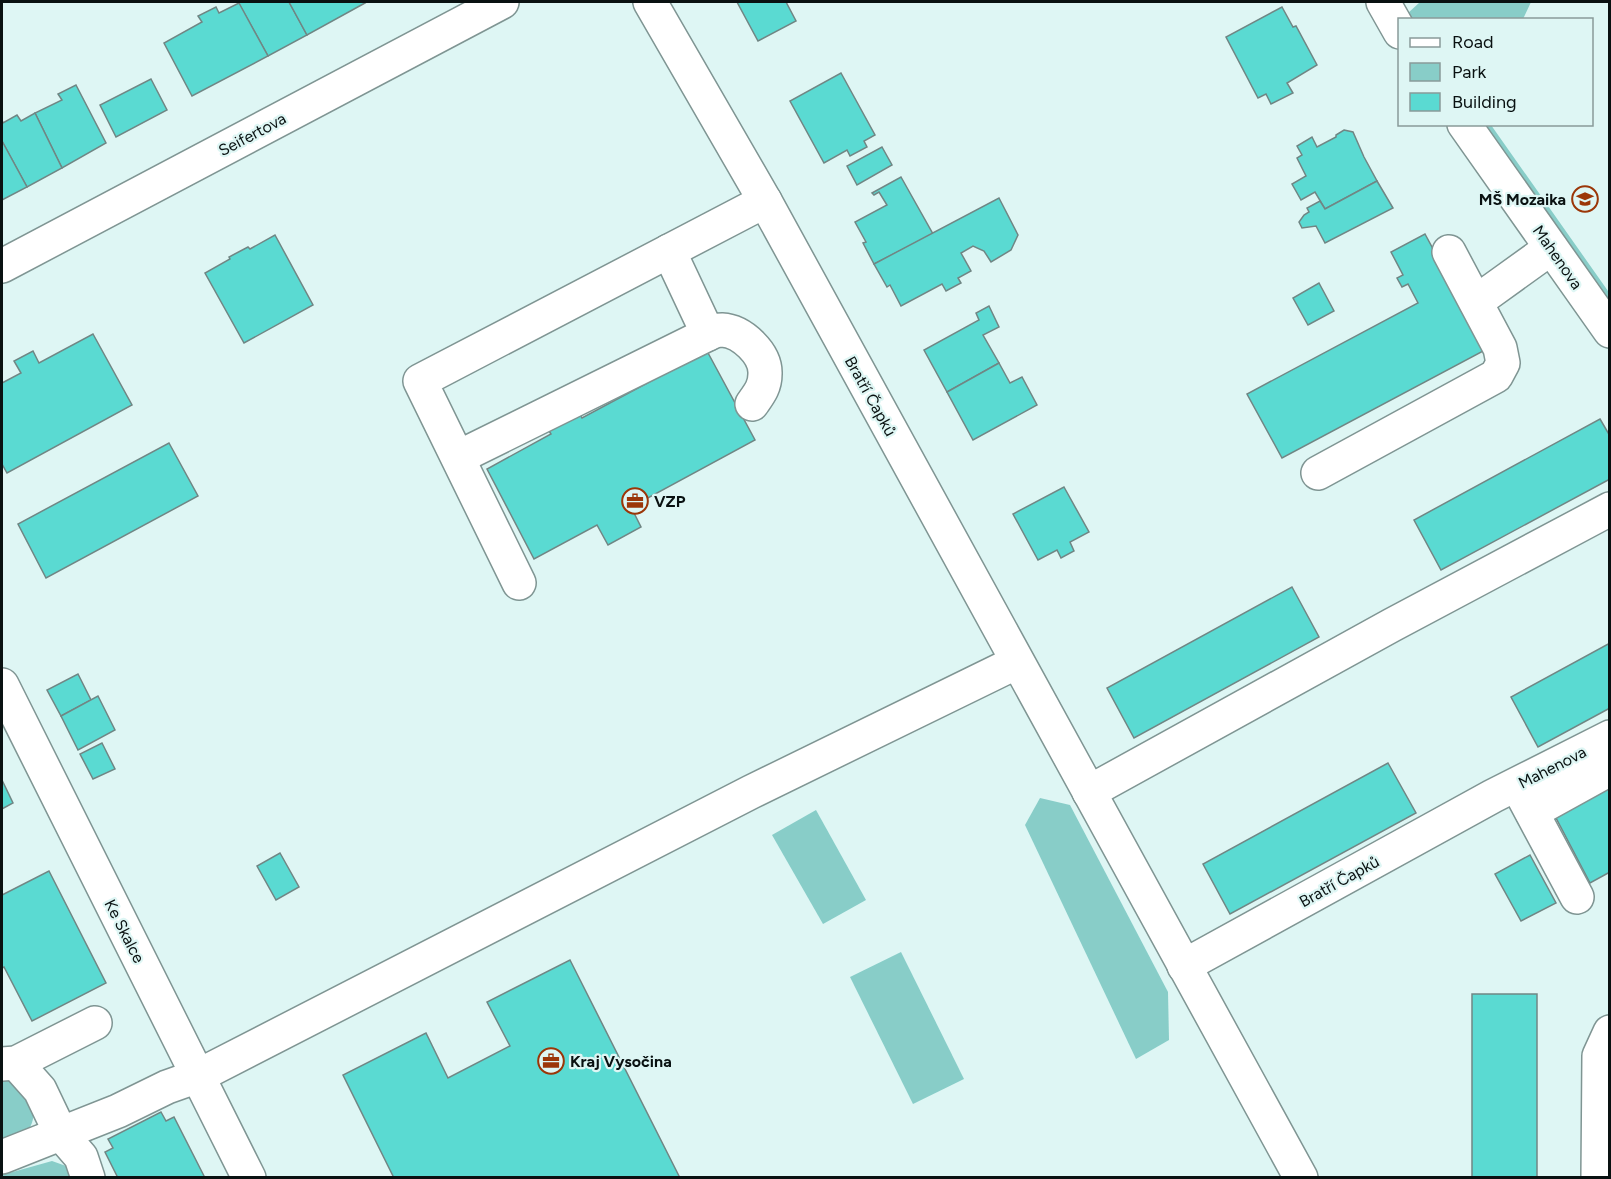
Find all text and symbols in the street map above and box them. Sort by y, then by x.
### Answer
legend [1398,18,1593,126]
text: Road [1452,31,1493,53]
text: Park [1452,61,1487,83]
text: Building [1452,91,1517,113]
street label: Seifertova [215,109,289,160]
school or university icon: MŠ Mozaika [1570,184,1600,214]
place label: MŠ Mozaika [1479,190,1566,209]
street label: Mahenova [1529,222,1586,293]
street label: Bratří Čapků [841,353,900,439]
office icon: VZP [620,486,650,516]
place label: VZP [654,492,686,511]
street label: Mahenova [1515,742,1589,793]
street label: Bratří Čapků [1296,852,1382,911]
street label: Ke Skalce [100,896,149,966]
office icon: Kraj Vysočina [536,1046,566,1076]
place label: Kraj Vysočina [570,1052,672,1071]

